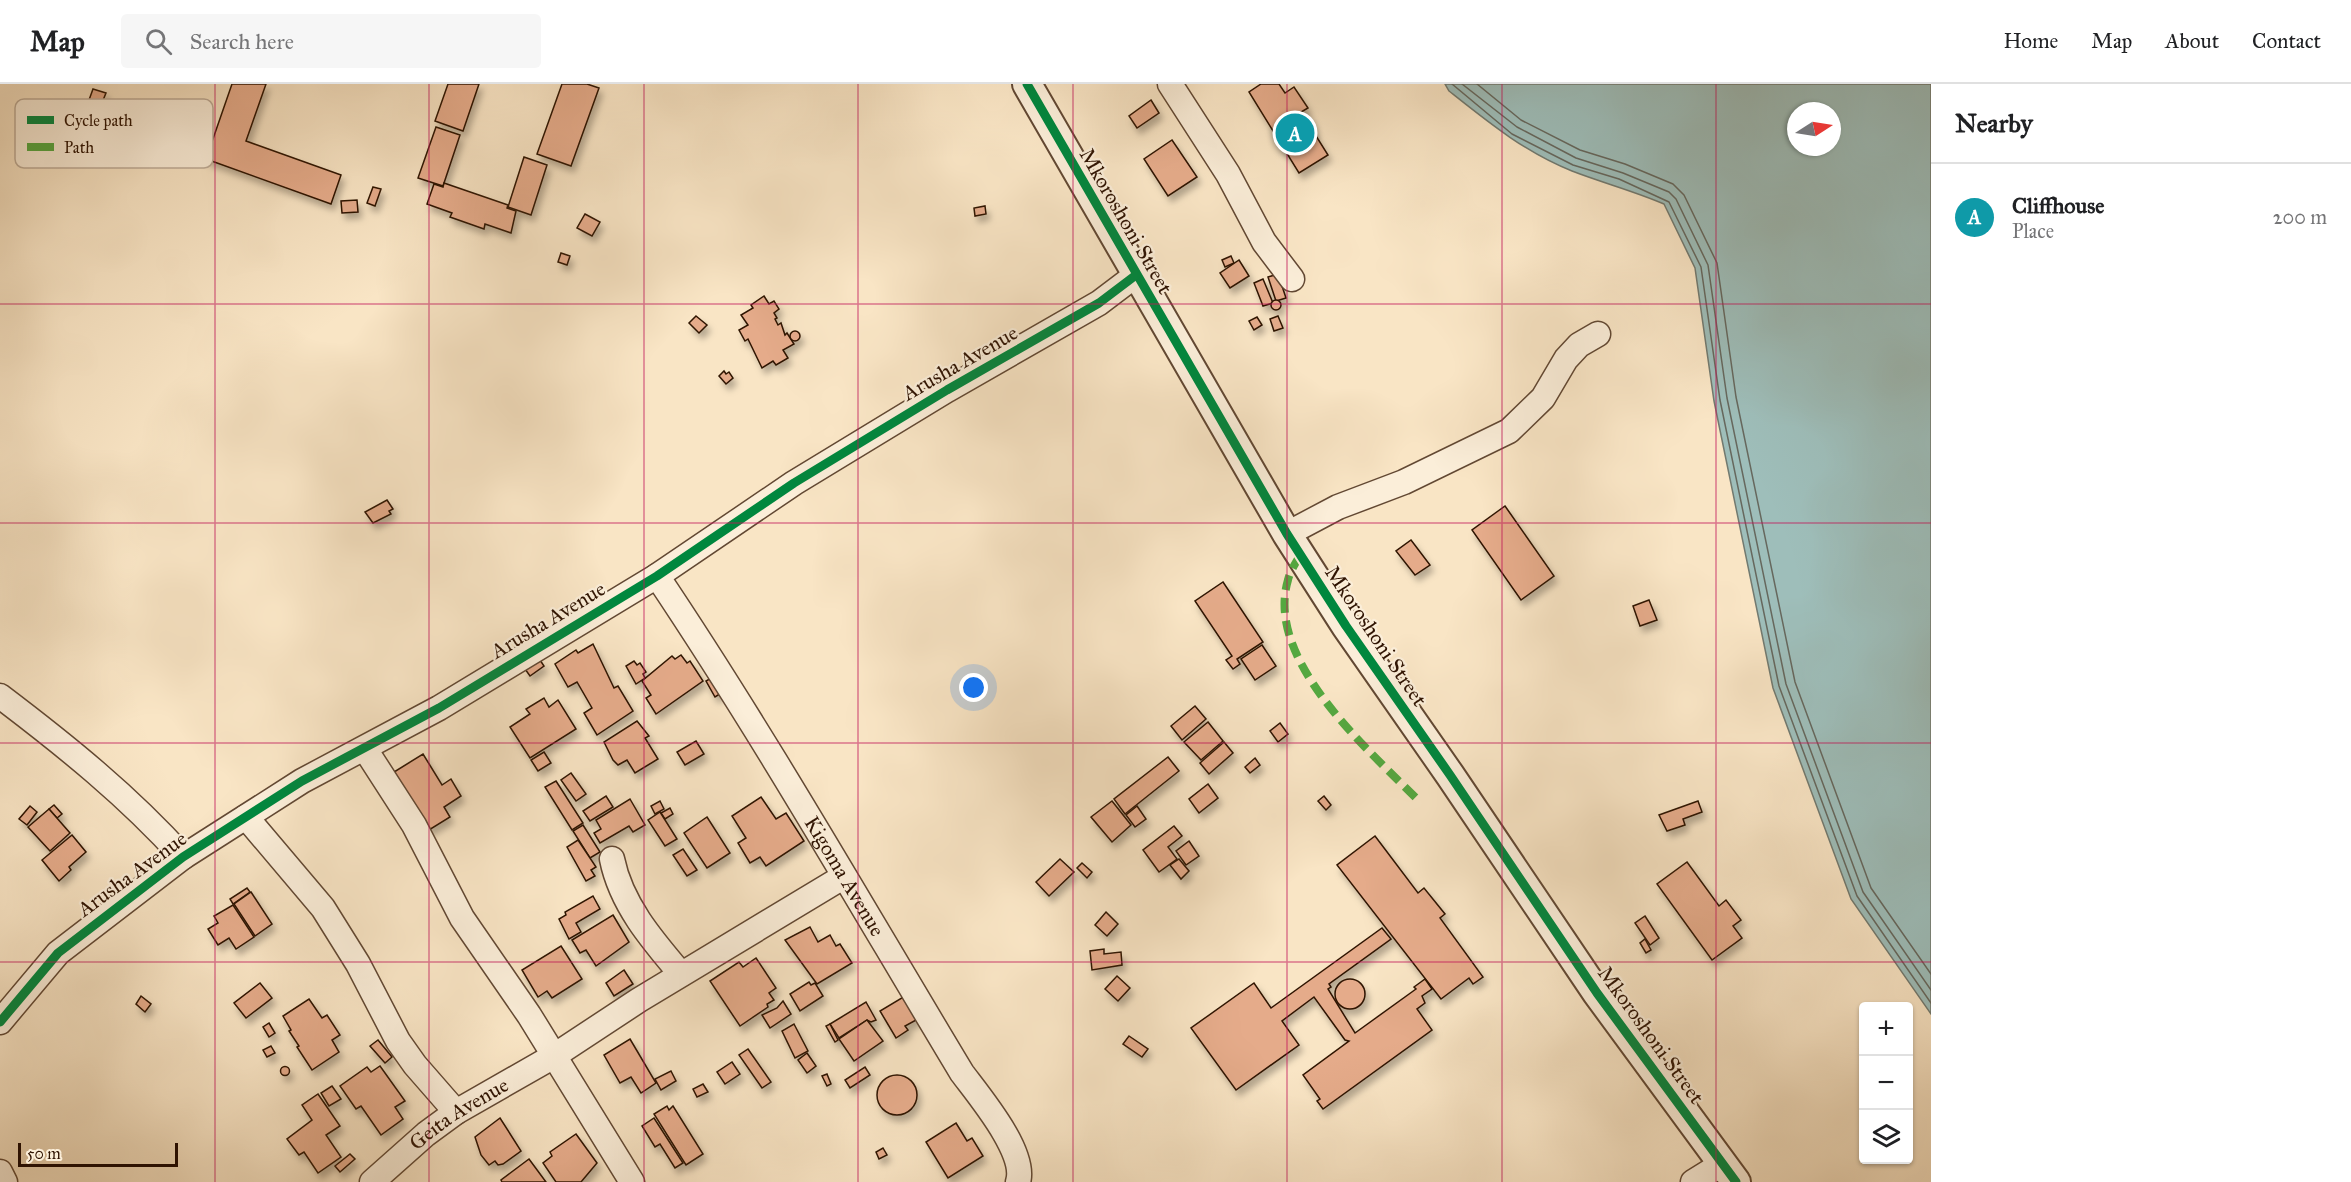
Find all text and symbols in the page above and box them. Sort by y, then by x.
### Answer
search box [121,14,541,68]
text: Map [30,24,85,59]
icon: search [142,25,175,58]
text: Search here [190,28,294,55]
text: Home [2003,28,2058,54]
text: Map [2091,28,2132,54]
text: About [2165,28,2219,54]
text: Contact [2252,28,2321,54]
legend [15,99,213,168]
north arrow [1787,102,1841,156]
text: Nearby [1955,107,2033,139]
pin: A [1276,110,1314,156]
text: Cycle path [64,111,133,130]
text: Path [64,138,94,157]
street label: Mkoroshoni Street [1074,143,1179,299]
text: Cliffhouse [2012,192,2104,219]
text: A [1968,205,1981,229]
text: 200 m [2273,205,2327,229]
text: Place [2012,219,2054,243]
street label: Arusha Avenue [897,319,1023,407]
street label: Mkoroshoni Street [1319,561,1433,712]
street label: Arusha Avenue [485,575,610,665]
your location [959,673,988,702]
street label: Kigoma Avenue [799,811,891,941]
street label: Arusha Avenue [71,825,192,923]
street label: Mkoroshoni Street [1592,961,1710,1110]
map controls [1859,1002,1913,1164]
button: + [1859,1002,1913,1056]
button: − [1859,1056,1913,1110]
street label: Geita Avenue [404,1072,513,1156]
button: layers [1859,1110,1913,1164]
scale bar [18,1140,178,1168]
text: 50 m [27,1144,61,1163]

